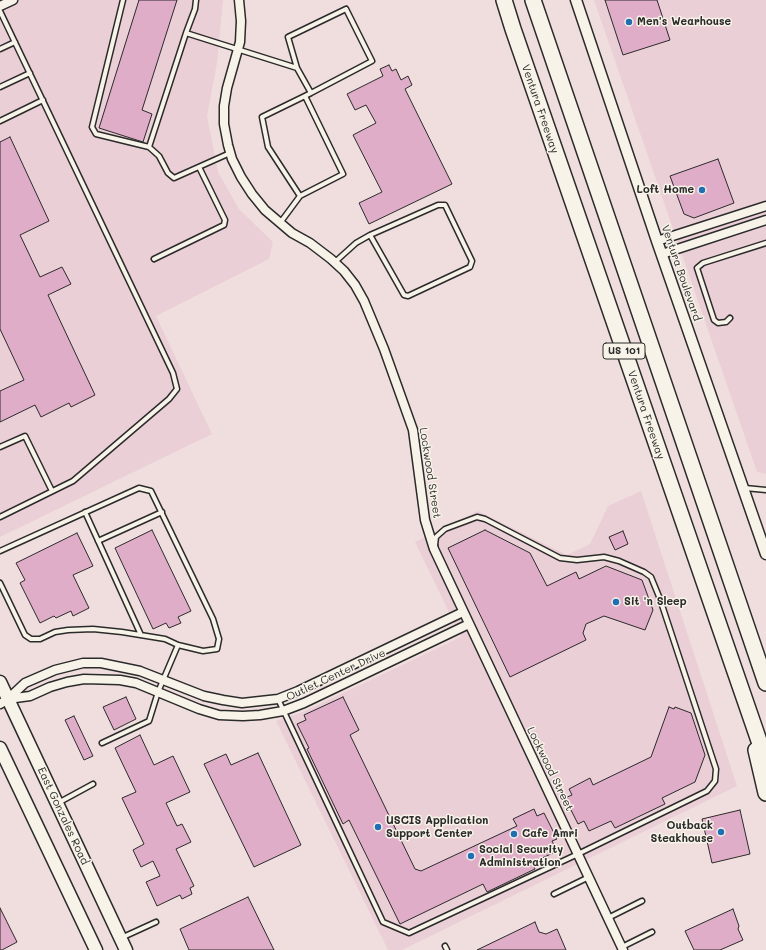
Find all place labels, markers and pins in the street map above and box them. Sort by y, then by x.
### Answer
place label: Men's Wearhouse [637,15,731,29]
marker: Men's Wearhouse [624,17,634,27]
place label: Loft Home [637,183,694,197]
marker: Loft Home [697,185,707,195]
place label: Sit 'n Sleep [624,595,687,609]
marker: Sit 'n Sleep [611,597,621,607]
place label: USCIS Application Support Center [386,814,488,840]
place label: Outback Steakhouse [651,819,713,845]
marker: USCIS Application Support Center [373,822,383,832]
place label: Cafe Amri [522,827,578,841]
marker: Outback Steakhouse [716,827,726,837]
marker: Cafe Amri [509,829,519,839]
place label: Social Security Administration [479,843,563,869]
marker: Social Security Administration [466,851,476,861]

